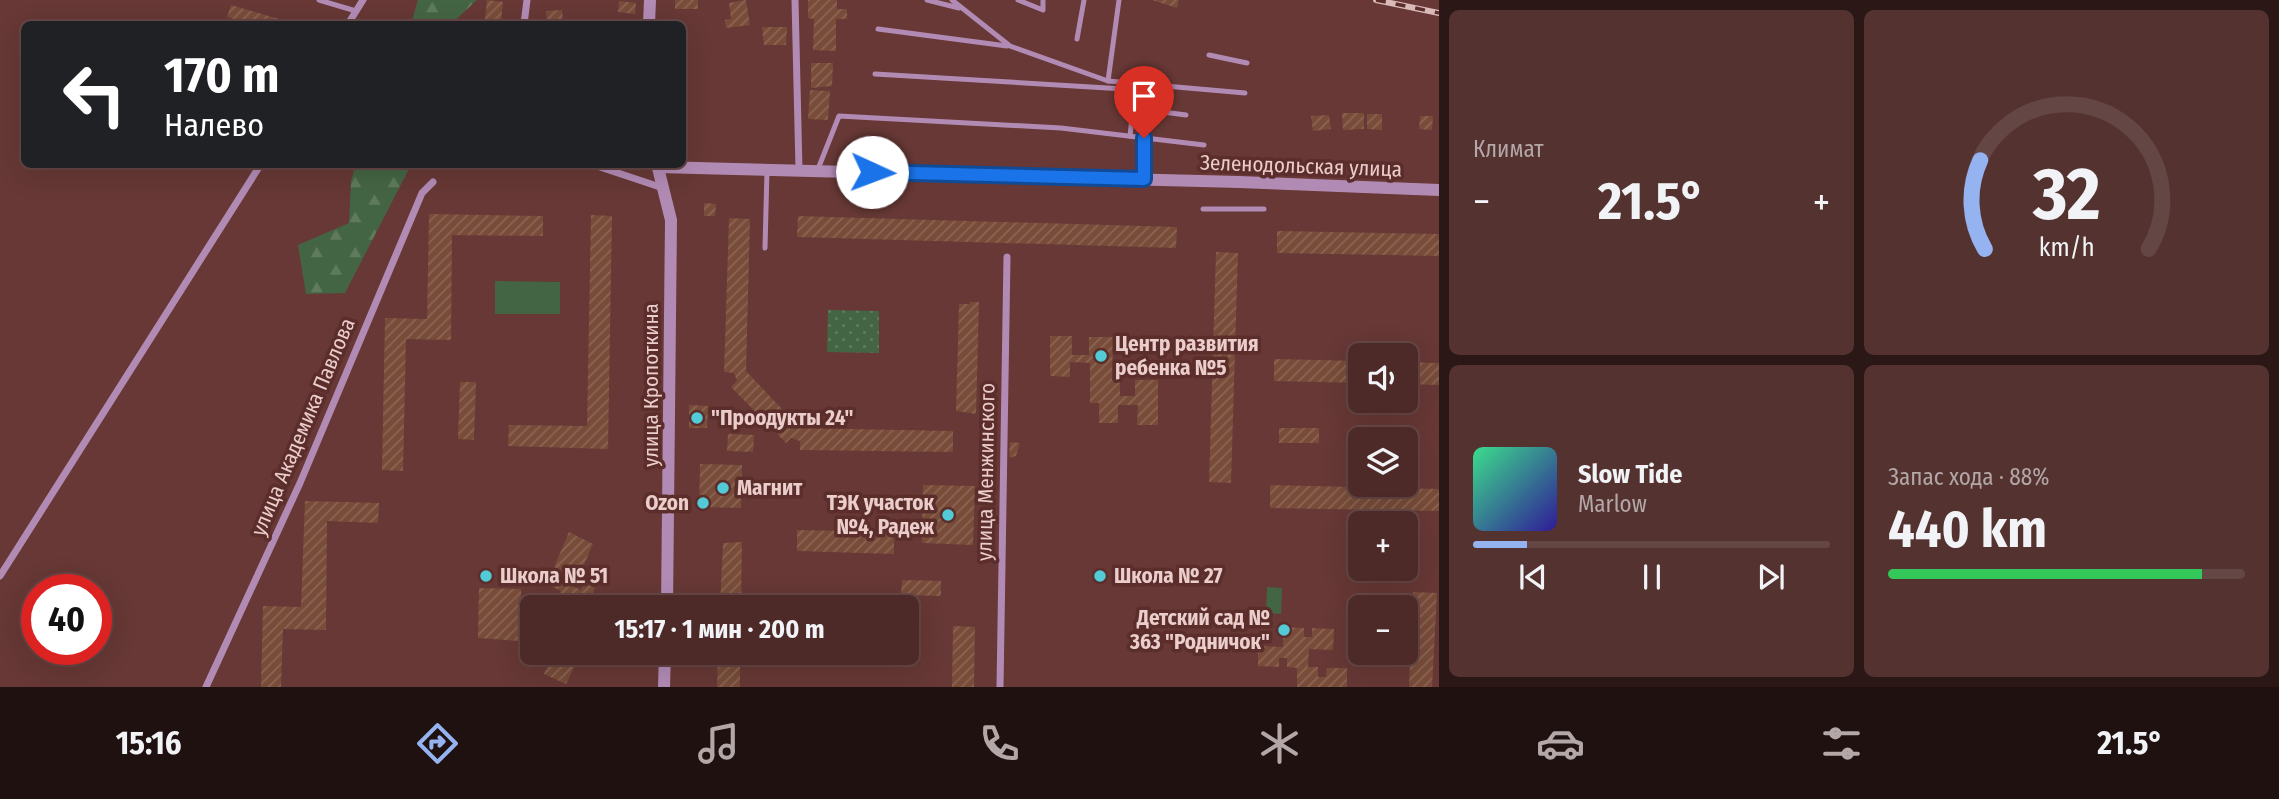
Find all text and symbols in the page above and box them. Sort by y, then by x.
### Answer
text: 170 m [164,46,280,105]
icon: left [49,49,140,140]
pin [1114,66,1174,138]
icon: arrive [1125,77,1163,115]
text: Налево [164,106,264,144]
position arrow [835,135,909,209]
text: Климат [1473,135,1544,163]
street label: Зеленодольская улица [1200,149,1402,183]
text: 32 [2032,151,2100,238]
text: 21.5° [1598,170,1705,233]
text: − [1473,179,1490,225]
text: + [1813,179,1830,225]
text: km/h [2039,232,2094,262]
street label: улица Кропоткина [638,303,664,467]
street label: улица Академика Павлова [245,314,361,540]
place label: Центр развития ребенка №5 [1115,331,1259,381]
map controls [1348,343,1418,665]
button: sound [1348,343,1418,413]
marker: Центр развития ребенка №5 [1093,348,1109,364]
street label: улица Менжинского [971,383,1001,561]
place label: "Проодукты 24" [711,405,853,431]
marker: "Проодукты 24" [689,410,705,426]
button: layers [1348,427,1418,497]
text: Slow Tide [1578,459,1682,490]
text: Запас хода · 88% [1888,463,2049,491]
place label: Магнит [737,475,803,501]
marker: Магнит [715,480,731,496]
place label: Ozon [645,490,689,516]
place label: ТЭК участок №4, Радеж [827,490,935,540]
text: Marlow [1578,490,1647,518]
marker: Ozon [695,495,711,511]
text: 440 km [1888,498,2047,561]
marker: ТЭК участок №4, Радеж [940,507,956,523]
button: + [1348,511,1418,581]
icon: previous [1514,558,1552,596]
icon: pause [1633,558,1671,596]
icon: next [1752,558,1790,596]
place label: Школа № 51 [500,563,608,589]
place label: Школа № 27 [1114,563,1223,589]
marker: Школа № 51 [478,568,494,584]
marker: Школа № 27 [1092,568,1108,584]
speed limit sign: 40 [21,574,112,665]
button: − [1348,595,1418,665]
place label: Детский сад № 363 "Родничок" [1129,605,1270,655]
text: 15:17 · 1 мин · 200 m [614,614,825,645]
marker: Детский сад № 363 "Родничок" [1276,622,1292,638]
icon: directions [413,719,462,768]
icon: music [694,719,743,768]
icon: phone [975,719,1024,768]
icon: climate [1255,719,1304,768]
icon: car [1536,719,1585,768]
icon: filters [1817,719,1866,768]
text: 15:16 [116,724,182,762]
text: 21.5° [2097,724,2163,762]

